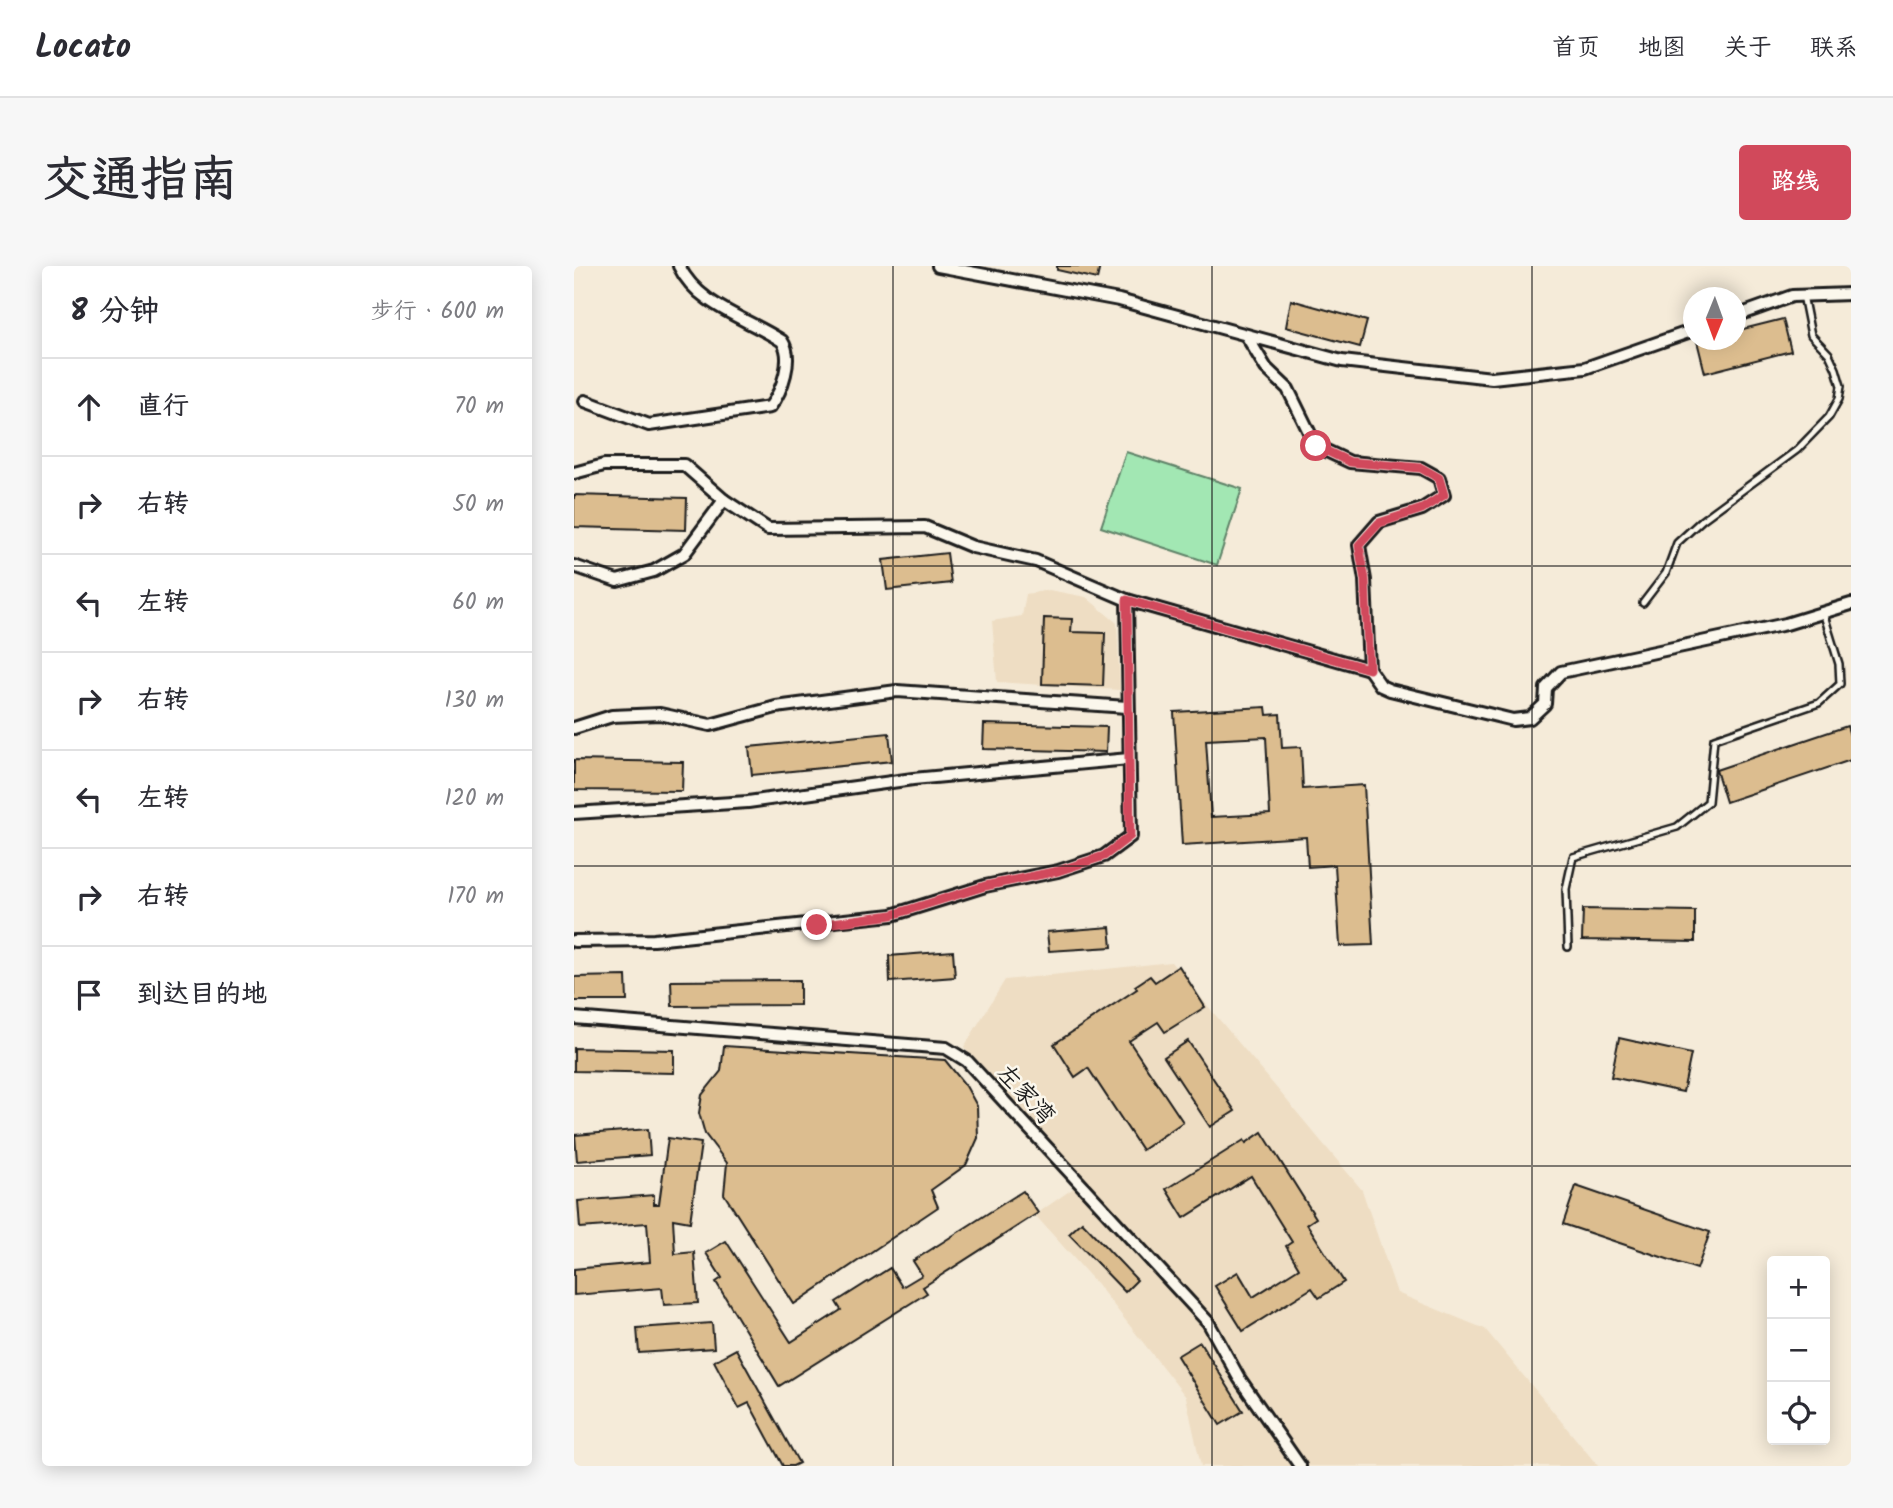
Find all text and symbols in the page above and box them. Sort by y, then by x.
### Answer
text: Locato [35,22,131,75]
text: 首页 [1552,29,1600,68]
text: 地图 [1638,29,1686,68]
text: 关于 [1724,29,1772,68]
text: 联系 [1810,29,1858,68]
text: 交通指南 [42,143,238,221]
button: 路线 [1739,145,1851,220]
north arrow [1683,287,1746,350]
text: 8 分钟 [70,288,159,336]
text: 步行 · 600 m [371,294,504,330]
text: 直行 [137,386,189,428]
icon: ahead [70,388,108,426]
text: 70 m [454,389,504,425]
route start [1300,430,1331,461]
text: 右转 [137,484,189,526]
icon: right [70,486,108,524]
text: 50 m [453,487,504,523]
text: 左转 [137,582,189,624]
icon: left [70,584,108,622]
text: 60 m [452,585,504,621]
text: 右转 [137,680,189,722]
icon: right [70,682,108,720]
text: 130 m [445,683,504,719]
text: 左转 [137,778,189,820]
icon: left [70,780,108,818]
text: 120 m [444,781,504,817]
text: 右转 [137,876,189,918]
icon: right [70,878,108,916]
text: 170 m [447,879,504,915]
route end [801,909,832,940]
text: 到达目的地 [137,974,267,1016]
icon: arrive [70,976,108,1014]
street label: 左家湾 [986,1055,1064,1135]
map controls [1767,1256,1830,1445]
button: + [1767,1256,1830,1319]
button: − [1767,1319,1830,1382]
button: locate [1767,1382,1830,1445]

